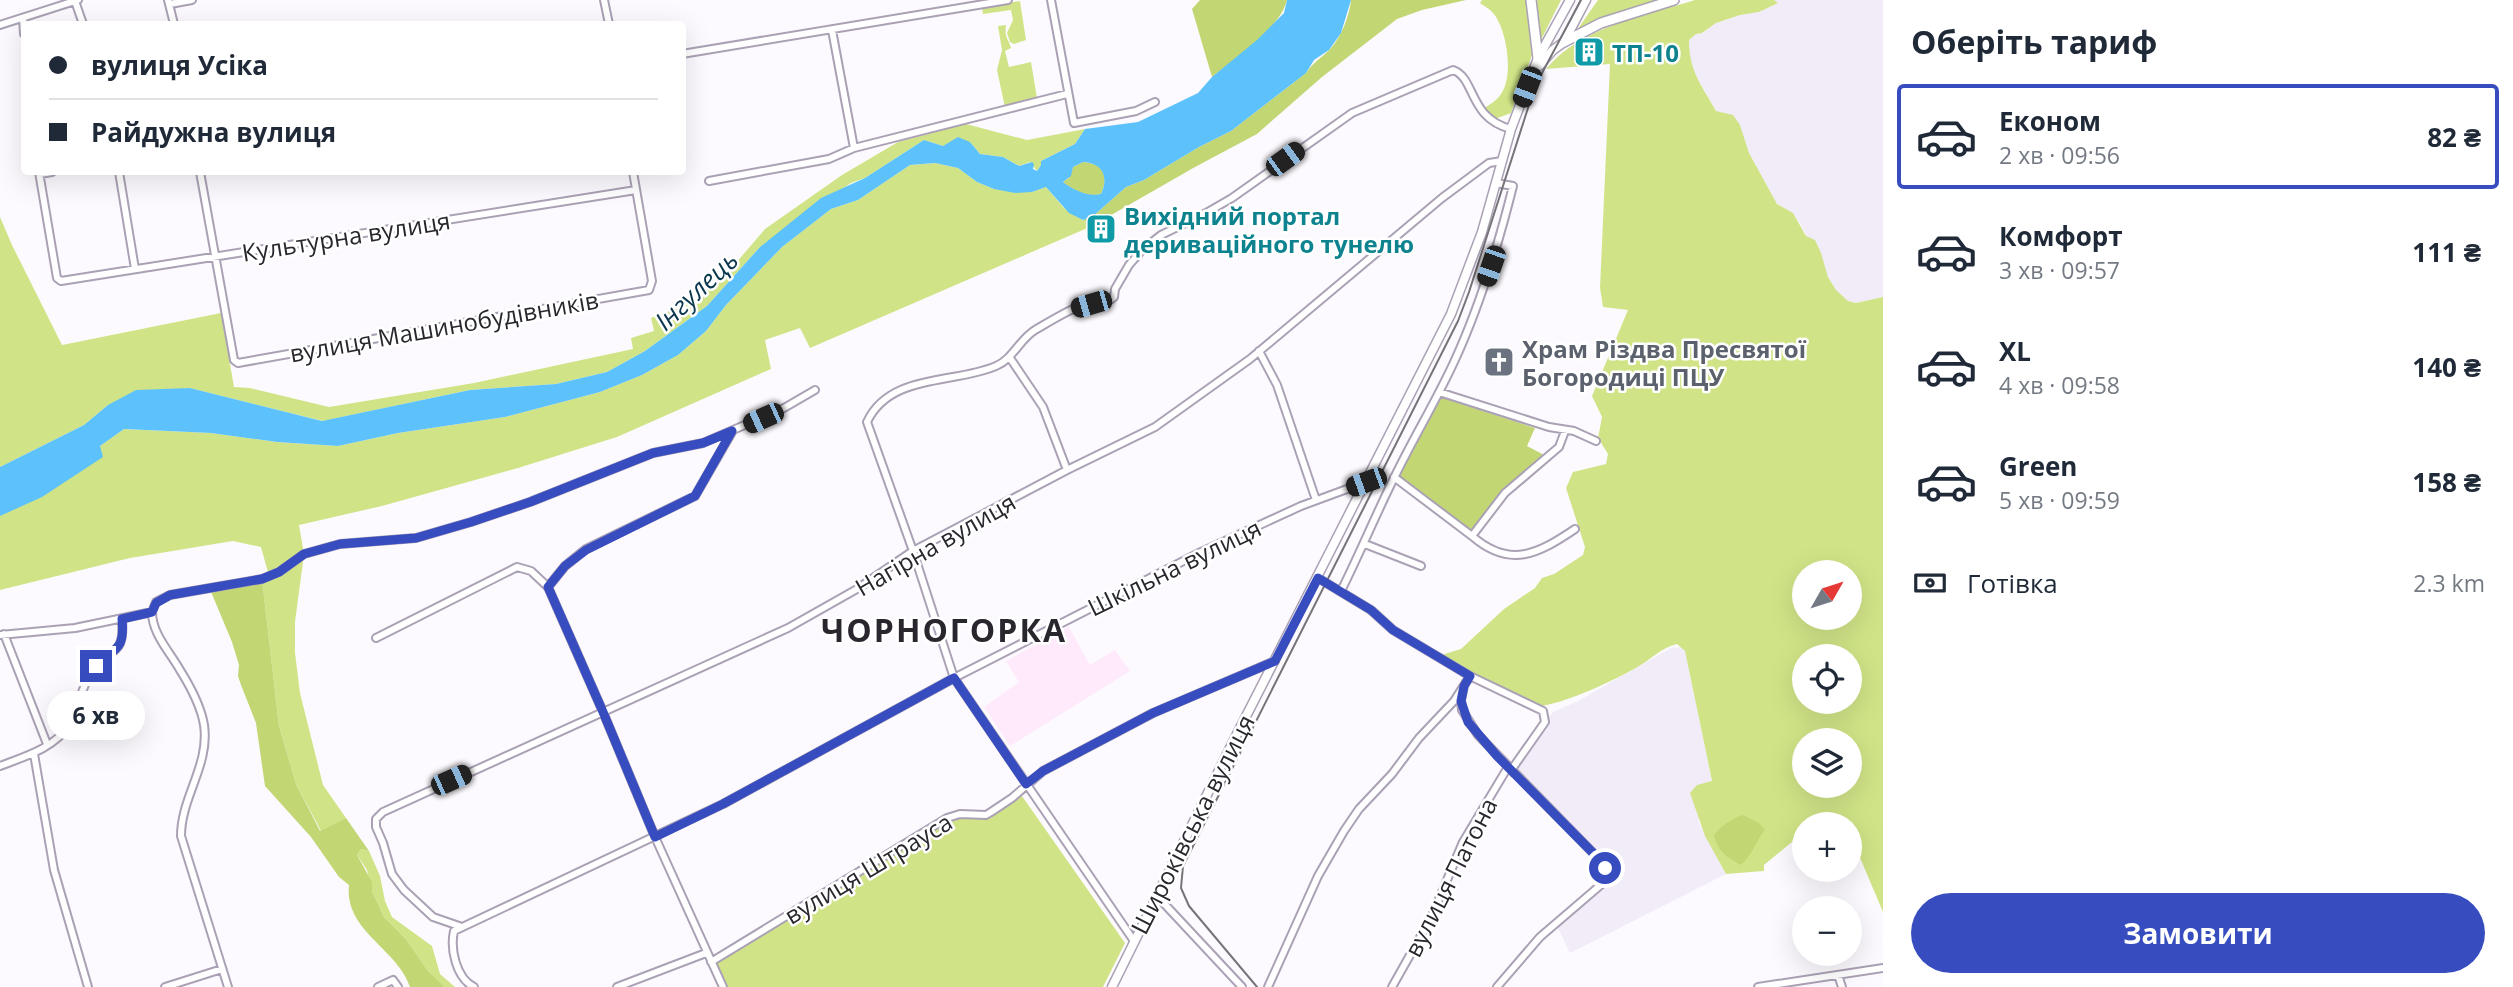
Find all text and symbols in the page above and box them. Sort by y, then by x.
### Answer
text: Оберіть тариф [1911,20,2157,63]
building icon: ТП-10 [1572,35,1606,69]
place label: ТП-10 [1612,36,1679,69]
text: вулиця Усіка [91,47,268,83]
car [1510,64,1545,110]
text: Економ [1999,103,2101,139]
icon: car [1915,105,1978,168]
text: Райдужна вулиця [91,114,336,150]
text: 82 ₴ [2427,119,2481,155]
car [1262,138,1309,180]
text: 2 хв · 09:56 [1999,139,2120,171]
place label: Вихідний портал дериваційного тунелю [1124,199,1414,260]
street label: Культурна вулиця [240,203,452,269]
building icon: Вихідний портал дериваційного тунелю [1084,212,1118,246]
text: Комфорт [1999,218,2123,254]
icon: car [1915,220,1978,283]
text: 111 ₴ [2412,234,2481,270]
water label: Інгулець [646,242,746,338]
car [1475,243,1508,289]
text: 3 хв · 09:57 [1999,254,2120,286]
street label: вулиця Машинобудівників [287,283,601,369]
car [1068,288,1115,320]
place label: Храм Різдва Пресвятої Богородиці ПЦУ [1522,332,1807,393]
text: XL [1999,333,2031,369]
icon: car [1915,335,1978,398]
church icon: Храм Різдва Пресвятої Богородиці ПЦУ [1482,345,1516,379]
text: 140 ₴ [2412,349,2481,385]
text: 4 хв · 09:58 [1999,369,2120,401]
car [740,400,787,436]
text: Green [1999,448,2077,484]
icon: car [1915,450,1978,513]
text: 158 ₴ [2412,464,2481,500]
car [1343,465,1390,499]
text: 5 хв · 09:59 [1999,484,2120,516]
street label: Нагірна вулиця [849,485,1021,603]
street label: Шкільна вулиця [1082,511,1266,623]
north arrow [1792,560,1862,630]
map controls [1792,560,1862,966]
icon: cash [1911,564,1949,602]
text: Готівка [1967,565,2058,601]
text: 2.3 km [2413,567,2485,599]
district label: ЧОРНОГОРКА [821,608,1067,651]
button: locate [1792,644,1862,714]
route end [80,650,112,682]
callout: 6 хв [47,690,145,740]
text: 6 хв [73,699,119,731]
street label: Широківська вулиця [1122,709,1262,939]
button: layers [1792,728,1862,798]
car [428,762,475,798]
street label: вулиця Патона [1396,792,1504,962]
street label: вулиця Штрауса [778,805,958,931]
button: + [1792,812,1862,882]
route start [1589,852,1621,884]
button: Замовити [1911,893,2485,973]
button: − [1792,896,1862,966]

